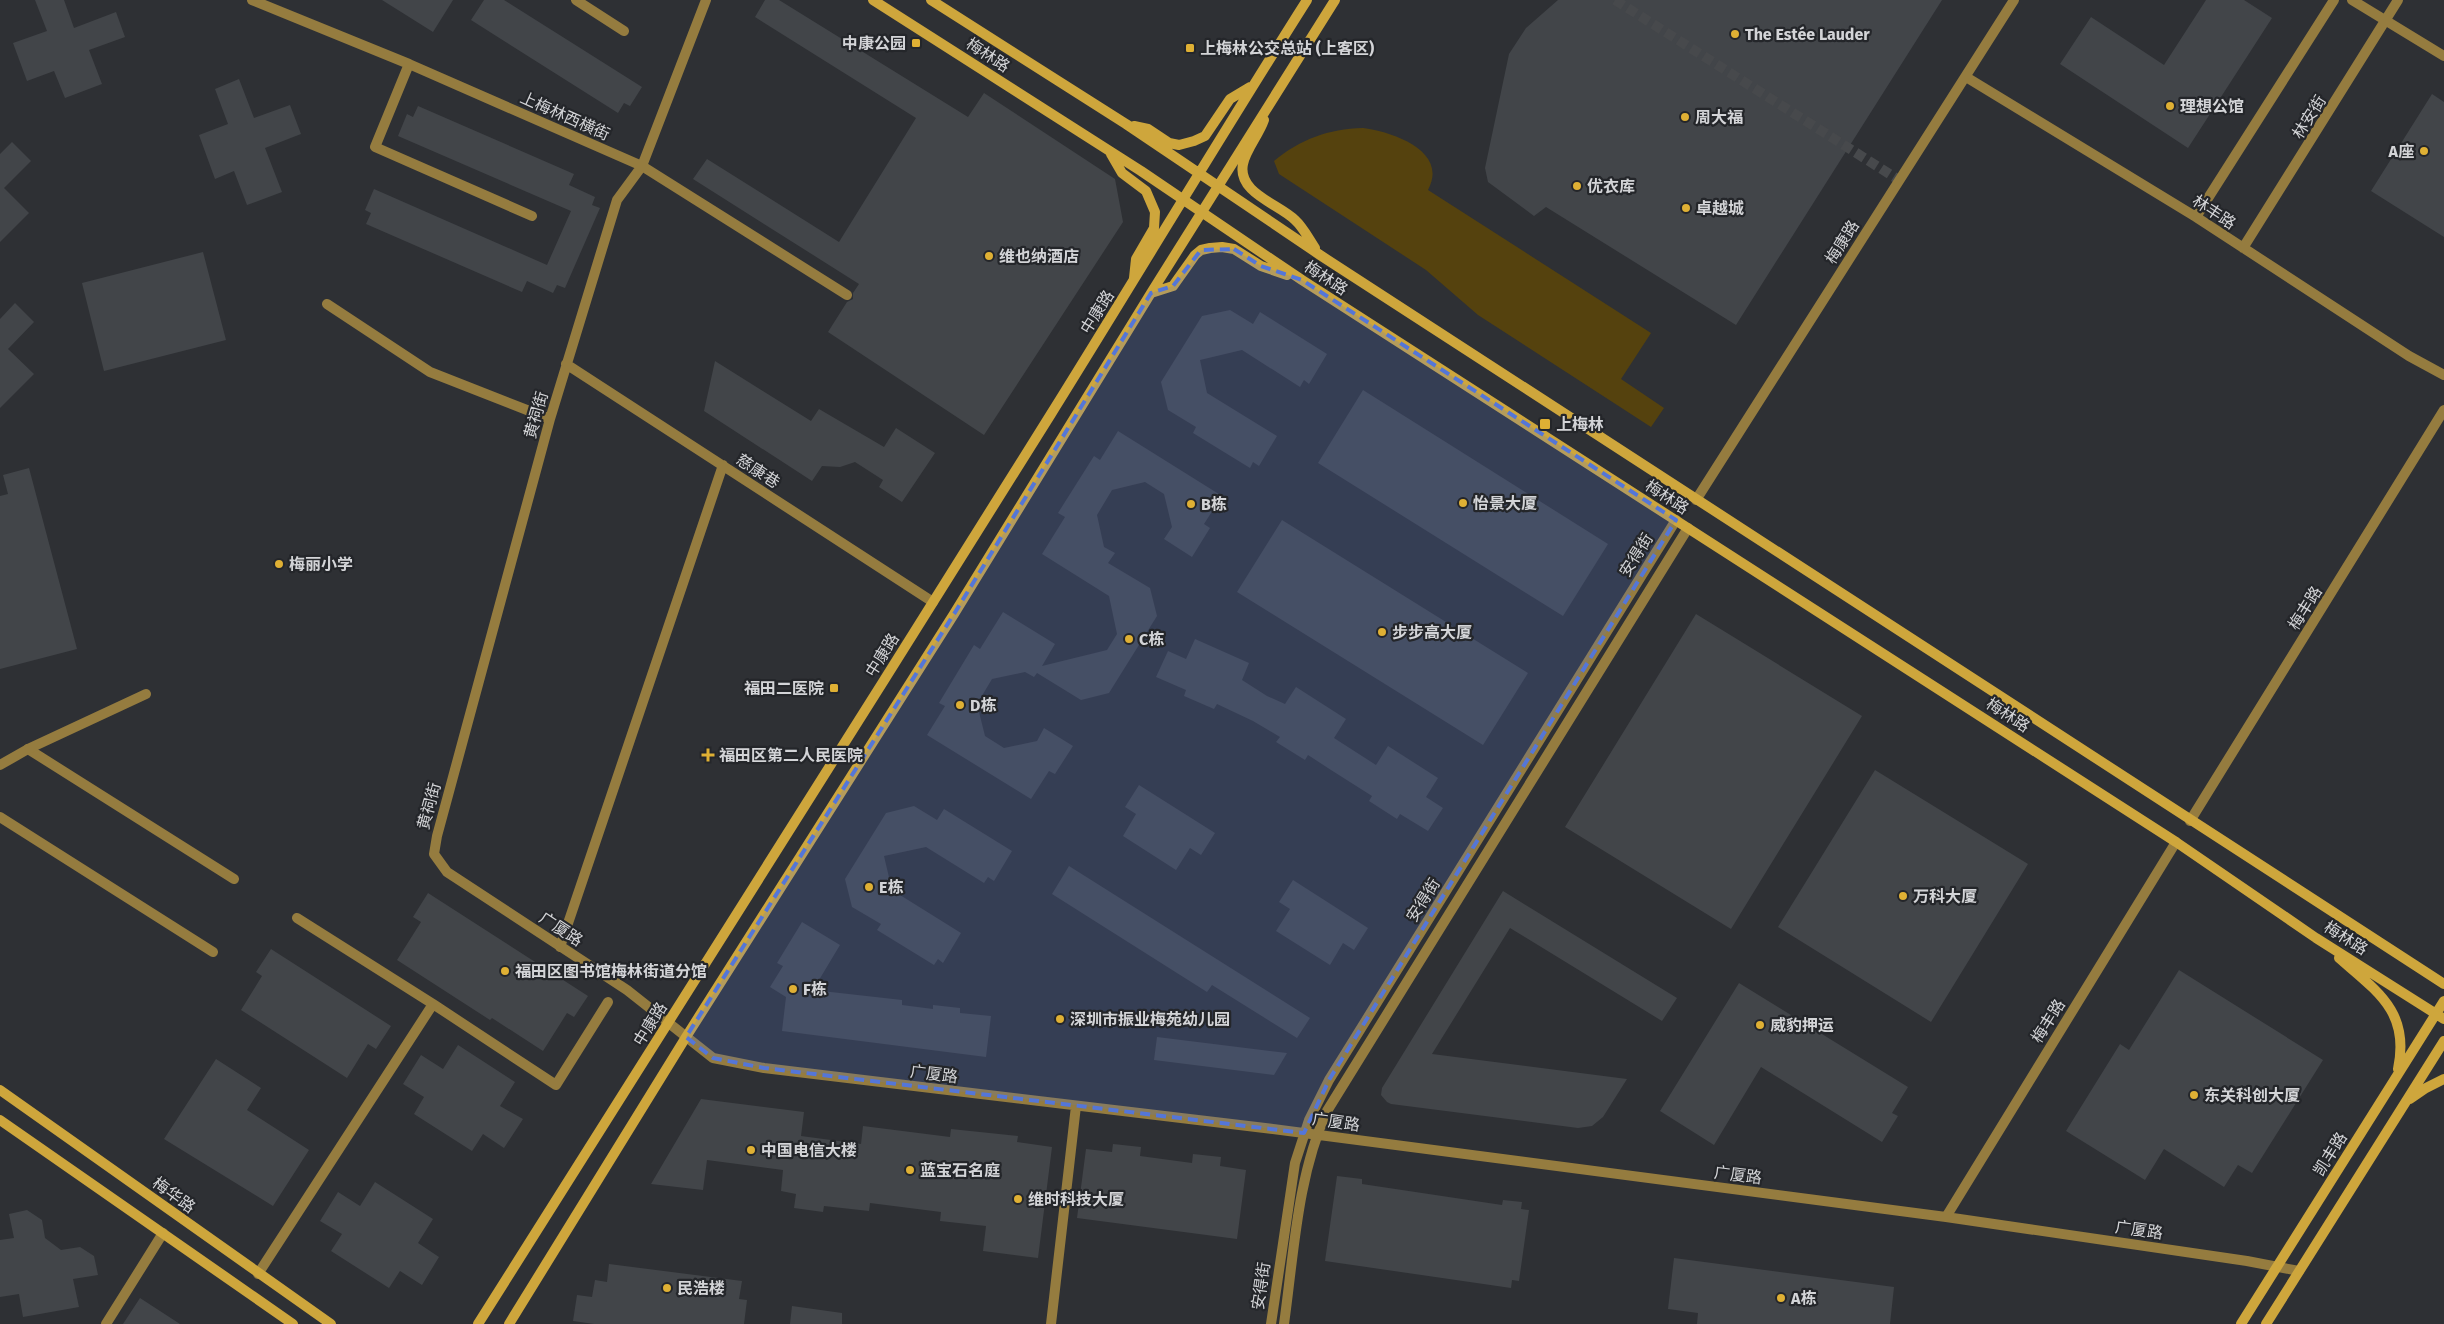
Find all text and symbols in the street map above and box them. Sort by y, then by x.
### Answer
place label: The Estée Lauder [1745,25,1870,44]
marker: The Estée Lauder [1729,28,1741,40]
place label: 中康公园 [842,34,906,53]
street label: 梅林路 [963,34,1013,76]
marker: 中康公园 [910,37,922,49]
place label: 上梅林公交总站 (上客区) [1200,39,1374,58]
marker: 上梅林公交总站 (上客区) [1184,42,1196,54]
street label: 上梅林西横街 [517,88,613,144]
street label: 林安街 [2288,92,2330,142]
place label: 理想公馆 [2180,97,2244,116]
marker: 理想公馆 [2164,100,2176,112]
place label: 周大福 [1695,108,1743,127]
marker: 周大福 [1679,111,1691,123]
place label: A座 [2388,142,2414,161]
marker: A座 [2418,145,2430,157]
place label: 优衣库 [1587,177,1635,196]
marker: 优衣库 [1571,180,1583,192]
street label: 林丰路 [2189,191,2239,233]
place label: 卓越城 [1696,199,1744,218]
marker: 卓越城 [1680,202,1692,214]
street label: 梅康路 [1821,217,1863,267]
place label: 维也纳酒店 [999,247,1079,266]
marker: 维也纳酒店 [983,250,995,262]
street label: 梅林路 [1301,257,1351,299]
street label: 中康路 [1076,287,1118,337]
street label: 黄祠街 [520,389,552,441]
place label: 上梅林 [1556,415,1604,434]
marker: 上梅林 [1538,417,1552,431]
street label: 慈康巷 [733,450,783,492]
street label: 梅林路 [1642,476,1692,518]
place label: 怡景大厦 [1473,494,1537,513]
place label: B栋 [1201,495,1227,514]
marker: 怡景大厦 [1457,497,1469,509]
marker: B栋 [1185,498,1197,510]
street label: 安得街 [1615,530,1657,580]
place label: 梅丽小学 [289,555,353,574]
marker: 梅丽小学 [273,558,285,570]
street label: 梅丰路 [2284,583,2326,633]
place label: 步步高大厦 [1392,623,1472,642]
marker: 步步高大厦 [1376,626,1388,638]
street label: 中康路 [861,630,903,680]
place label: C栋 [1139,630,1164,649]
marker: C栋 [1123,633,1135,645]
place label: 福田二医院 [744,679,824,698]
marker: 福田二医院 [828,682,840,694]
street label: 梅林路 [1983,694,2033,736]
place label: D栋 [970,696,996,715]
marker: D栋 [954,699,966,711]
place label: 福田区第二人民医院 [719,746,863,765]
marker: 福田区第二人民医院 [701,748,715,762]
street label: 黄祠街 [414,780,444,832]
street label: 安得街 [1402,875,1444,925]
place label: E栋 [879,878,903,897]
marker: E栋 [863,881,875,893]
place label: 万科大厦 [1913,887,1977,906]
marker: 万科大厦 [1897,890,1909,902]
street label: 广厦路 [536,908,586,950]
street label: 梅林路 [2321,917,2371,959]
place label: 福田区图书馆梅林街道分馆 [515,962,707,981]
marker: 福田区图书馆梅林街道分馆 [499,965,511,977]
place label: F栋 [803,980,827,999]
marker: F栋 [787,983,799,995]
street label: 梅丰路 [2027,996,2069,1046]
street label: 中康路 [629,999,671,1049]
place label: 深圳市振业梅苑幼儿园 [1070,1010,1230,1029]
marker: 深圳市振业梅苑幼儿园 [1054,1013,1066,1025]
place label: 威豹押运 [1770,1016,1834,1035]
marker: 威豹押运 [1754,1019,1766,1031]
street label: 广厦路 [909,1062,959,1086]
place label: 东关科创大厦 [2204,1086,2300,1105]
marker: 东关科创大厦 [2188,1089,2200,1101]
street label: 广厦路 [1311,1109,1361,1135]
street label: 凯丰路 [2309,1129,2351,1179]
place label: 中国电信大楼 [761,1141,857,1160]
marker: 中国电信大楼 [745,1144,757,1156]
place label: 蓝宝石名庭 [920,1161,1000,1180]
street label: 广厦路 [1713,1163,1763,1187]
marker: 蓝宝石名庭 [904,1164,916,1176]
street label: 梅华路 [149,1173,199,1217]
place label: 维时科技大厦 [1028,1190,1124,1209]
marker: 维时科技大厦 [1012,1193,1024,1205]
street label: 广厦路 [2114,1217,2164,1243]
street label: 安得街 [1248,1261,1274,1311]
place label: 民浩楼 [677,1279,725,1298]
marker: 民浩楼 [661,1282,673,1294]
place label: A栋 [1790,1289,1816,1308]
marker: A栋 [1775,1292,1787,1304]

